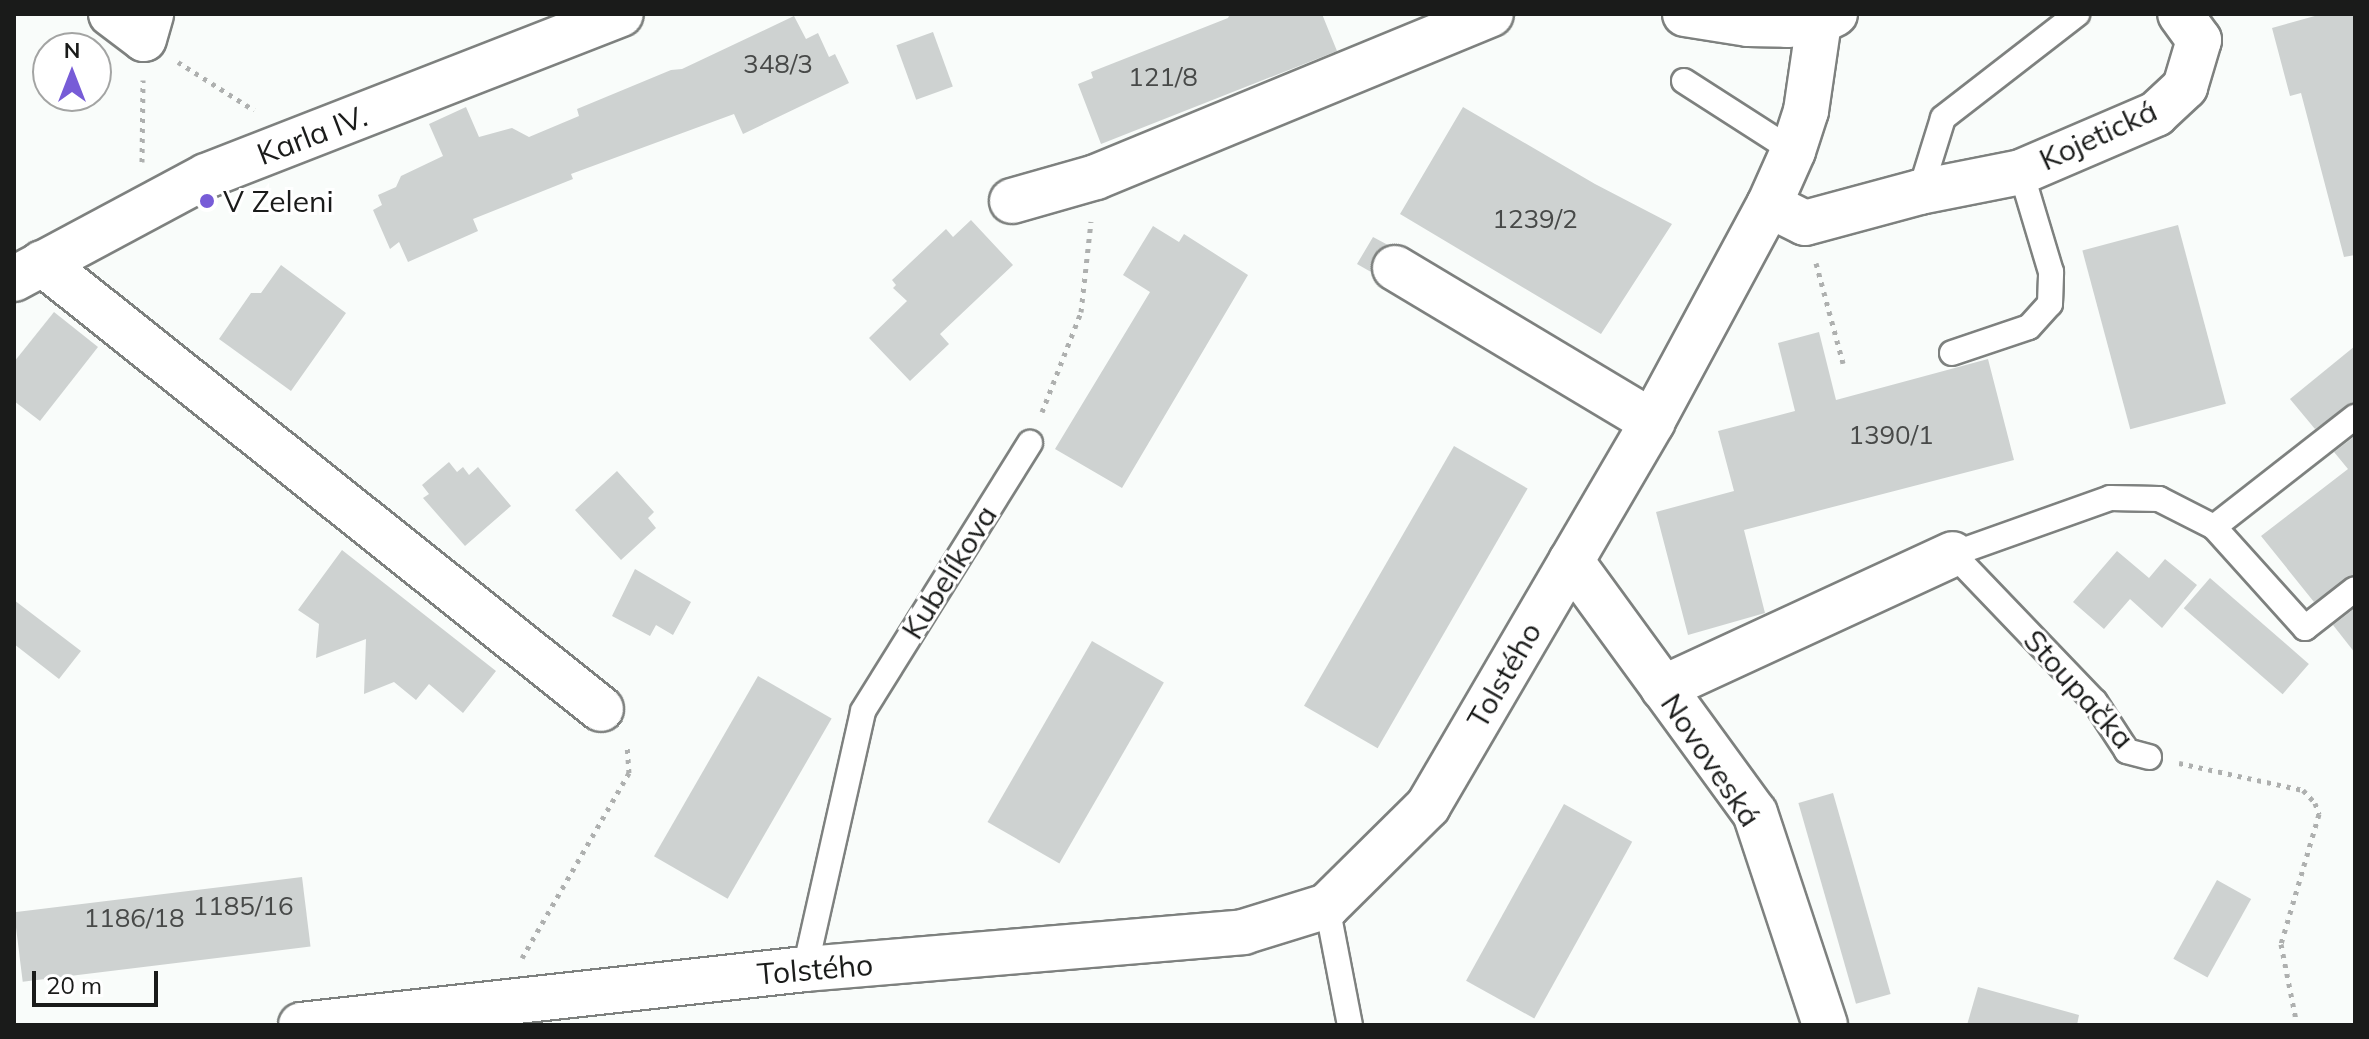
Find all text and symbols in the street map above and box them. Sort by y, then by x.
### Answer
north arrow [32,32,112,112]
text: N [64,36,80,64]
house number: 348/3 [743,48,813,80]
house number: 121/8 [1128,61,1198,93]
street label: Kojetická [2034,92,2162,178]
street label: Karla IV. [252,98,372,172]
place label: V Zeleni [223,183,334,219]
marker: V Zeleni [198,192,216,210]
house number: 1239/2 [1492,203,1578,235]
house number: 1390/1 [1848,419,1934,451]
street label: Kubelíkova [894,499,1004,645]
street label: Tolstého [1459,616,1549,734]
street label: Stoupačka [2016,622,2142,756]
street label: Novoveská [1653,687,1769,833]
house number: 1185/16 [192,890,294,922]
house number: 1186/18 [83,902,185,934]
street label: Tolstého [756,946,874,992]
scale bar [36,955,162,1005]
text: 20 m [46,970,102,1000]

